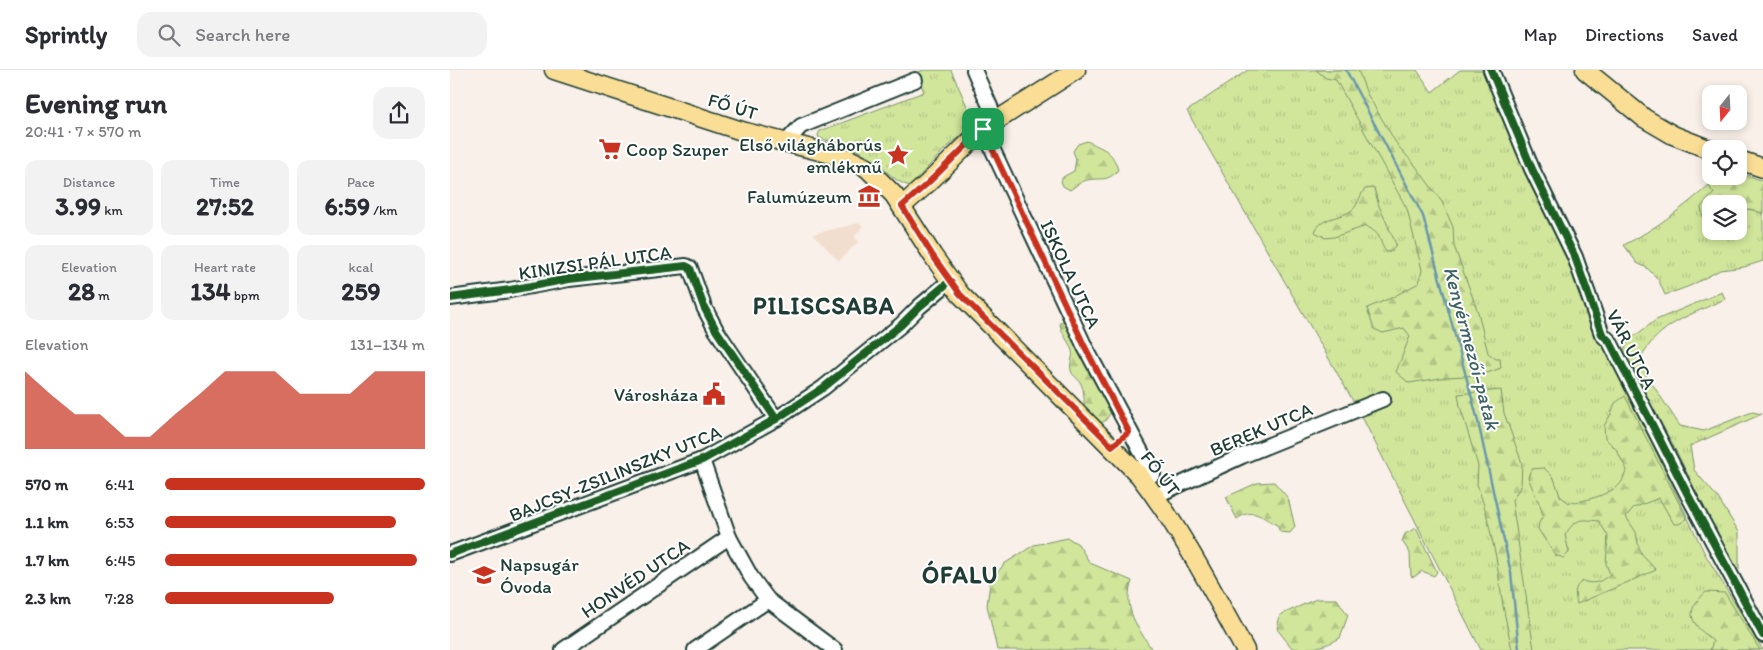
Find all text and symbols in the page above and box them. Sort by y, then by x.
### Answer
search box [137,12,487,57]
text: Sprintly [25,20,107,49]
icon: search [155,21,183,49]
text: Search here [195,23,290,46]
text: Map [1524,24,1557,46]
text: Directions [1585,24,1664,46]
text: Saved [1692,24,1738,46]
north arrow [1702,85,1748,130]
map controls [1702,85,1747,240]
text: Evening run [25,86,167,120]
button: share [373,87,425,139]
street label: FŐ ÚT [705,88,761,125]
pin [962,108,1004,150]
icon: arrive [969,115,997,143]
text: 20:41 · 7 × 570 m [25,122,141,141]
place label: Első világháborús emlékmű [739,133,882,178]
supermarket icon: Coop Szuper [597,136,623,162]
place label: Coop Szuper [626,138,729,161]
button: locate [1702,140,1747,185]
place icon: Első világháborús emlékmű [885,142,911,168]
text: Distance [63,174,115,191]
text: Time [210,174,240,191]
text: Pace [347,174,375,191]
museum icon: Falumúzeum [856,183,882,209]
place label: Falumúzeum [747,185,852,208]
text: 3.99 [55,191,101,221]
text: 27:52 [196,191,254,221]
text: 6:59 [324,191,370,221]
button: layers [1702,195,1747,240]
text: km [101,202,123,219]
text: /km [370,202,398,219]
street label: ISKOLA UTCA [1035,216,1106,332]
street label: KINIZSI PÁL UTCA [517,240,673,285]
text: Elevation [61,259,117,276]
text: Heart rate [194,259,256,276]
text: kcal [349,259,373,276]
water label: Kenyérmezői-patak [1439,264,1506,434]
text: 28 [68,276,95,306]
text: 134 [190,276,231,306]
text: 259 [341,276,381,306]
text: m [95,287,110,304]
text: bpm [231,287,260,304]
district label: PILISCSABA [753,291,895,320]
street label: VÁR UTCA [1602,305,1661,393]
text: Elevation [25,335,89,354]
text: 131–134 m [350,335,425,354]
public building icon: Városháza [701,381,727,407]
place label: Városháza [614,383,698,406]
street label: BEREK UTCA [1206,398,1316,461]
street label: BAJCSY-ZSILINSZKY UTCA [506,420,725,527]
street label: FŐ ÚT [1136,446,1186,501]
text: 570 m [25,475,68,494]
text: 6:41 [105,475,134,494]
text: 1.1 km [25,513,69,532]
text: 6:53 [105,513,135,532]
street label: HONVÉD UTCA [577,534,694,623]
text: 1.7 km [25,551,69,570]
text: 6:45 [105,551,135,570]
place label: Napsugár Óvoda [500,553,579,598]
district label: ÓFALU [922,560,998,589]
school or university icon: Napsugár Óvoda [471,562,497,588]
text: 2.3 km [25,589,71,608]
text: 7:28 [105,589,134,608]

